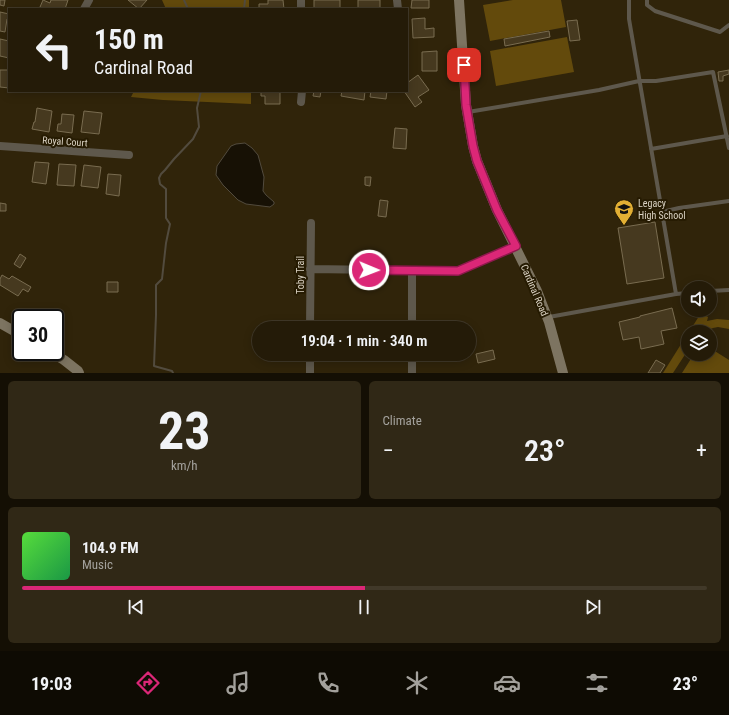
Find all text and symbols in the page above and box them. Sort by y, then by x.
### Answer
text: 150 m [94,23,164,56]
icon: left [28,24,80,76]
pin [447,48,481,82]
icon: arrive [453,54,475,76]
text: Cardinal Road [94,57,193,78]
street label: Royal Court [42,134,88,149]
school or university icon: Legacy High School [613,198,635,226]
place label: Legacy High School [638,198,686,221]
position arrow [348,249,390,291]
street label: Toby Trail [295,256,306,294]
street label: Cardinal Road [519,263,550,318]
map controls [681,281,717,361]
button: sound [681,281,717,317]
speed limit sign: 30 [12,309,64,361]
button: layers [681,325,717,361]
text: 19:04 · 1 min · 340 m [301,332,427,350]
text: 23 [158,401,211,462]
text: Climate [383,413,422,428]
text: 23° [524,433,566,468]
text: − [383,438,394,463]
text: + [696,438,707,463]
text: km/h [171,458,198,473]
text: 104.9 FM [82,539,139,557]
text: Music [82,557,113,572]
icon: previous [125,596,147,618]
icon: pause [353,596,375,618]
icon: next [582,596,604,618]
icon: directions [134,669,162,697]
icon: music [224,669,252,697]
icon: phone [314,669,342,697]
icon: climate [403,669,431,697]
icon: car [493,669,521,697]
icon: filters [583,669,611,697]
text: 19:03 [31,673,72,694]
text: 23° [673,673,698,694]

